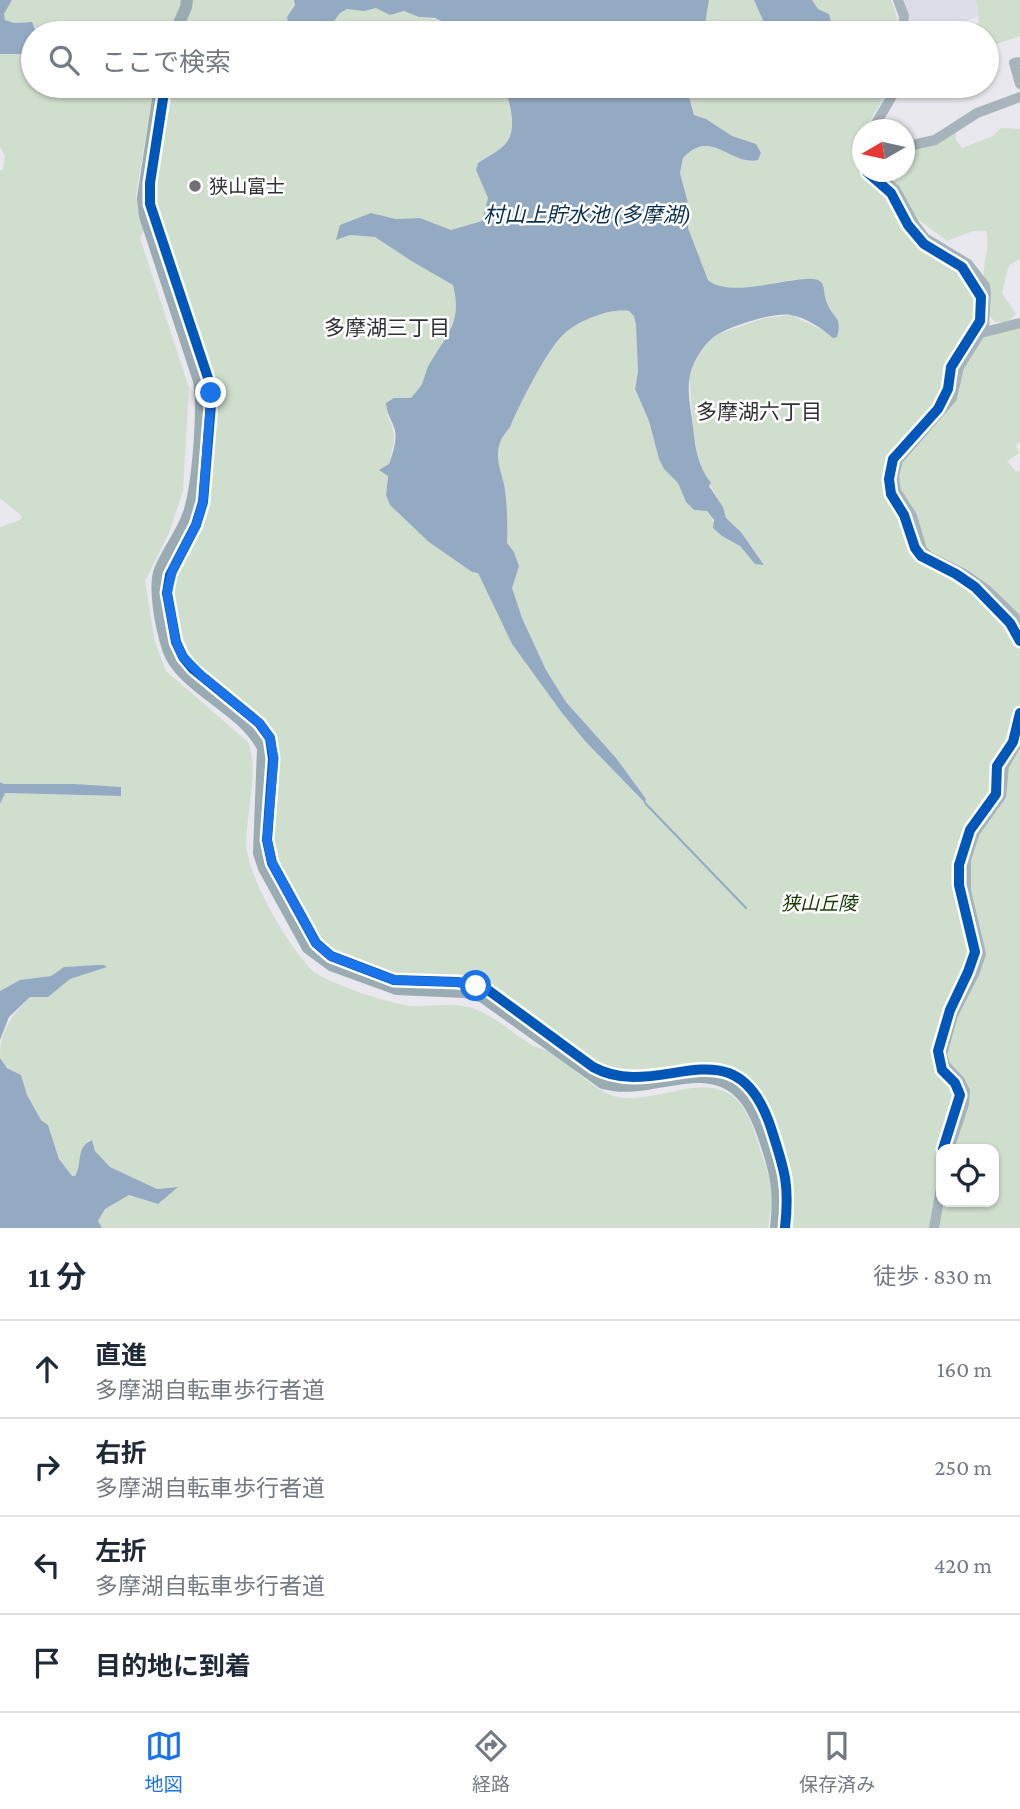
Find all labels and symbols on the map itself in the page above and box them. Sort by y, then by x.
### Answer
north arrow [852,119,915,182]
place label: 狭山富士 [209,176,285,197]
marker: 狭山富士 [187,178,203,194]
water label: 村山上貯水池 (多摩湖) [483,203,691,227]
district label: 多摩湖三丁目 [324,316,450,340]
route end [195,377,226,408]
district label: 多摩湖六丁目 [696,400,822,424]
park label: 狭山丘陵 [781,893,859,914]
route start [460,970,491,1001]

